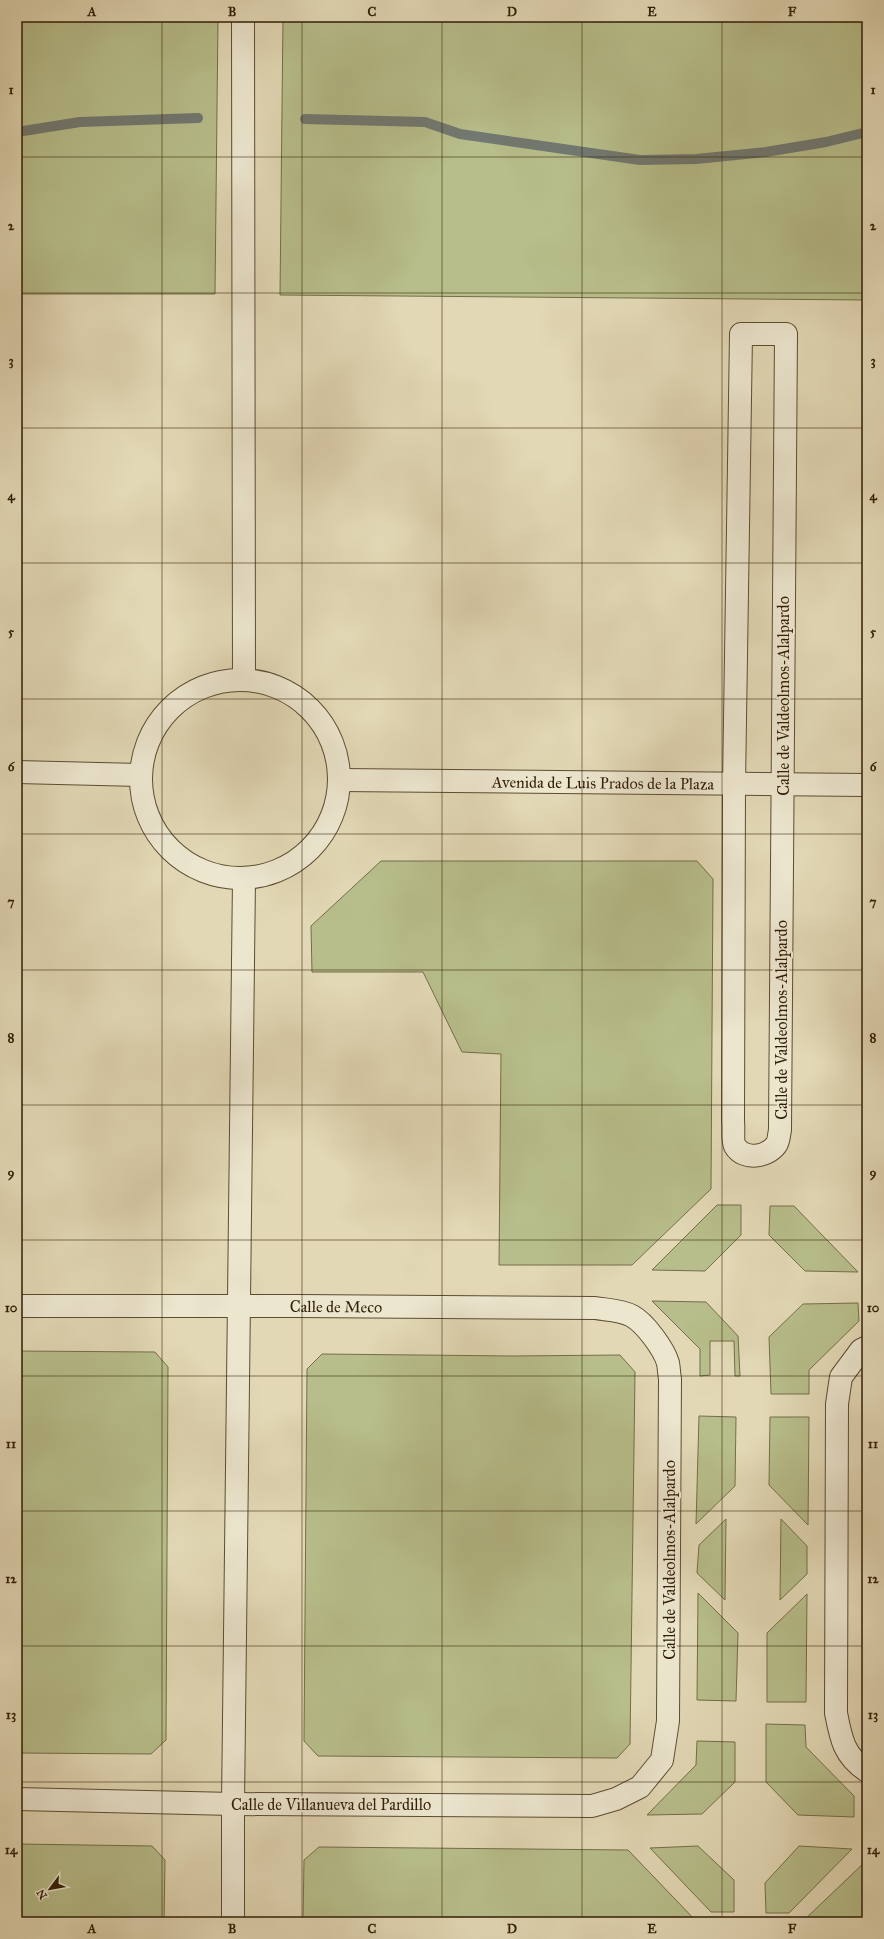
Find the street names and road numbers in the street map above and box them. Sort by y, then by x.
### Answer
street label: Calle de Valdeolmos-Alalpardo [774,596,793,796]
street label: Avenida de Luis Prados de la Plaza [491,772,714,794]
street label: Calle de Valdeolmos-Alalpardo [772,920,791,1120]
street label: Calle de Meco [290,1297,382,1317]
street label: Calle de Valdeolmos-Alalpardo [660,1460,679,1660]
street label: Calle de Villanueva del Pardillo [231,1795,431,1814]

